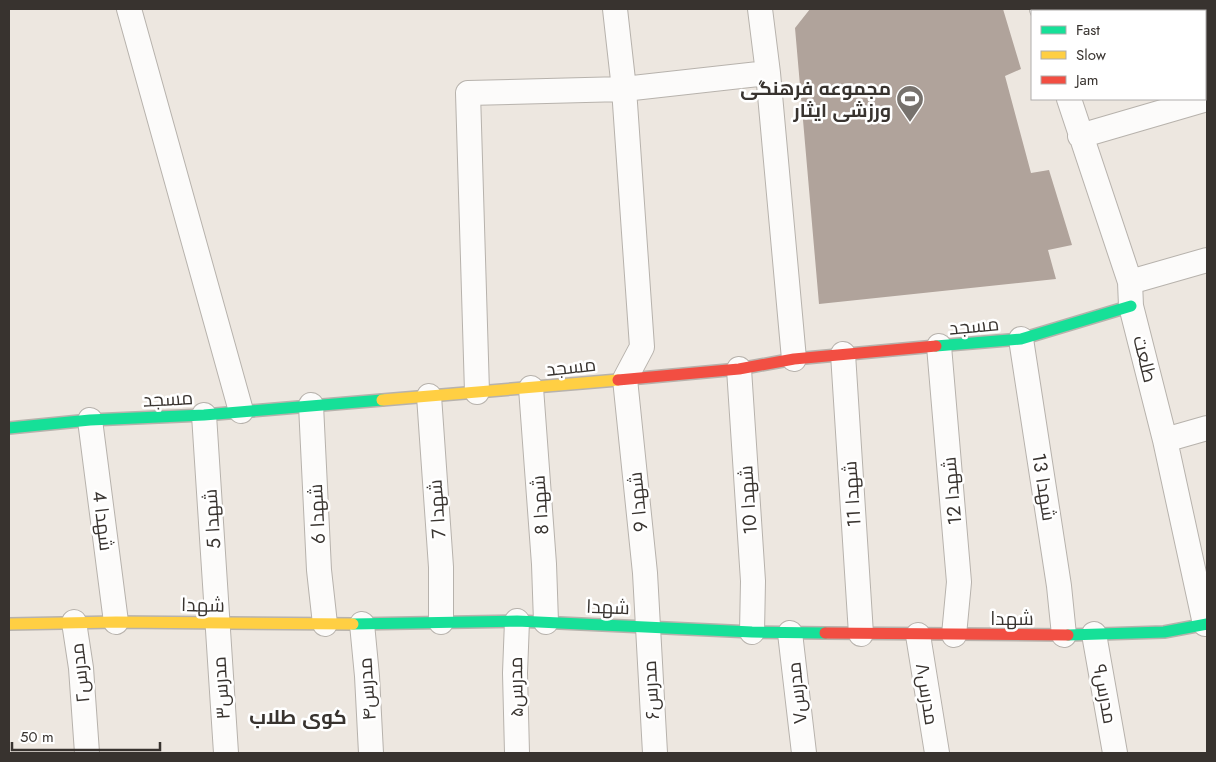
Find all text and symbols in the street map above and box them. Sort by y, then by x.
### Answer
legend [1031,10,1206,100]
text: Fast [1076,19,1100,41]
text: Slow [1076,44,1107,66]
text: Jam [1074,69,1099,91]
place label: مجموعه فرهنگی ورزشی ایثار [740,75,891,124]
sports icon: مجموعه فرهنگی ورزشی ایثار [895,84,925,123]
street label: مسجد [948,310,1000,342]
street label: طلعت [1126,333,1164,385]
street label: مسجد [545,351,597,383]
street label: مسجد [142,384,194,414]
street label: شهدا 13 [1025,451,1063,523]
street label: شهدا 12 [936,456,968,526]
street label: شهدا 11 [836,460,868,528]
street label: شهدا 10 [732,465,764,535]
street label: شهدا 9 [621,471,655,533]
street label: شهدا 8 [524,474,556,536]
street label: شهدا 7 [421,479,453,539]
street label: شهدا 6 [302,483,332,545]
street label: شهدا 5 [196,488,228,550]
street label: شهدا 4 [86,489,120,553]
street label: شهدا [181,591,225,619]
street label: شهدا [586,593,630,621]
street label: شهدا [990,605,1034,632]
street label: مدرس۲ [63,642,97,704]
street label: مدرس۳ [205,656,237,720]
street label: مدرس۵ [502,656,530,718]
street label: مدرس۴ [351,657,383,721]
street label: مدرس۶ [636,660,666,720]
street label: مدرس۷ [780,661,814,725]
street label: مدرس۸ [909,661,945,727]
street label: مدرس۹ [1086,662,1124,726]
district label: کوی طلاب [249,703,347,732]
scale bar [12,720,160,752]
text: 50 m [20,726,54,748]

